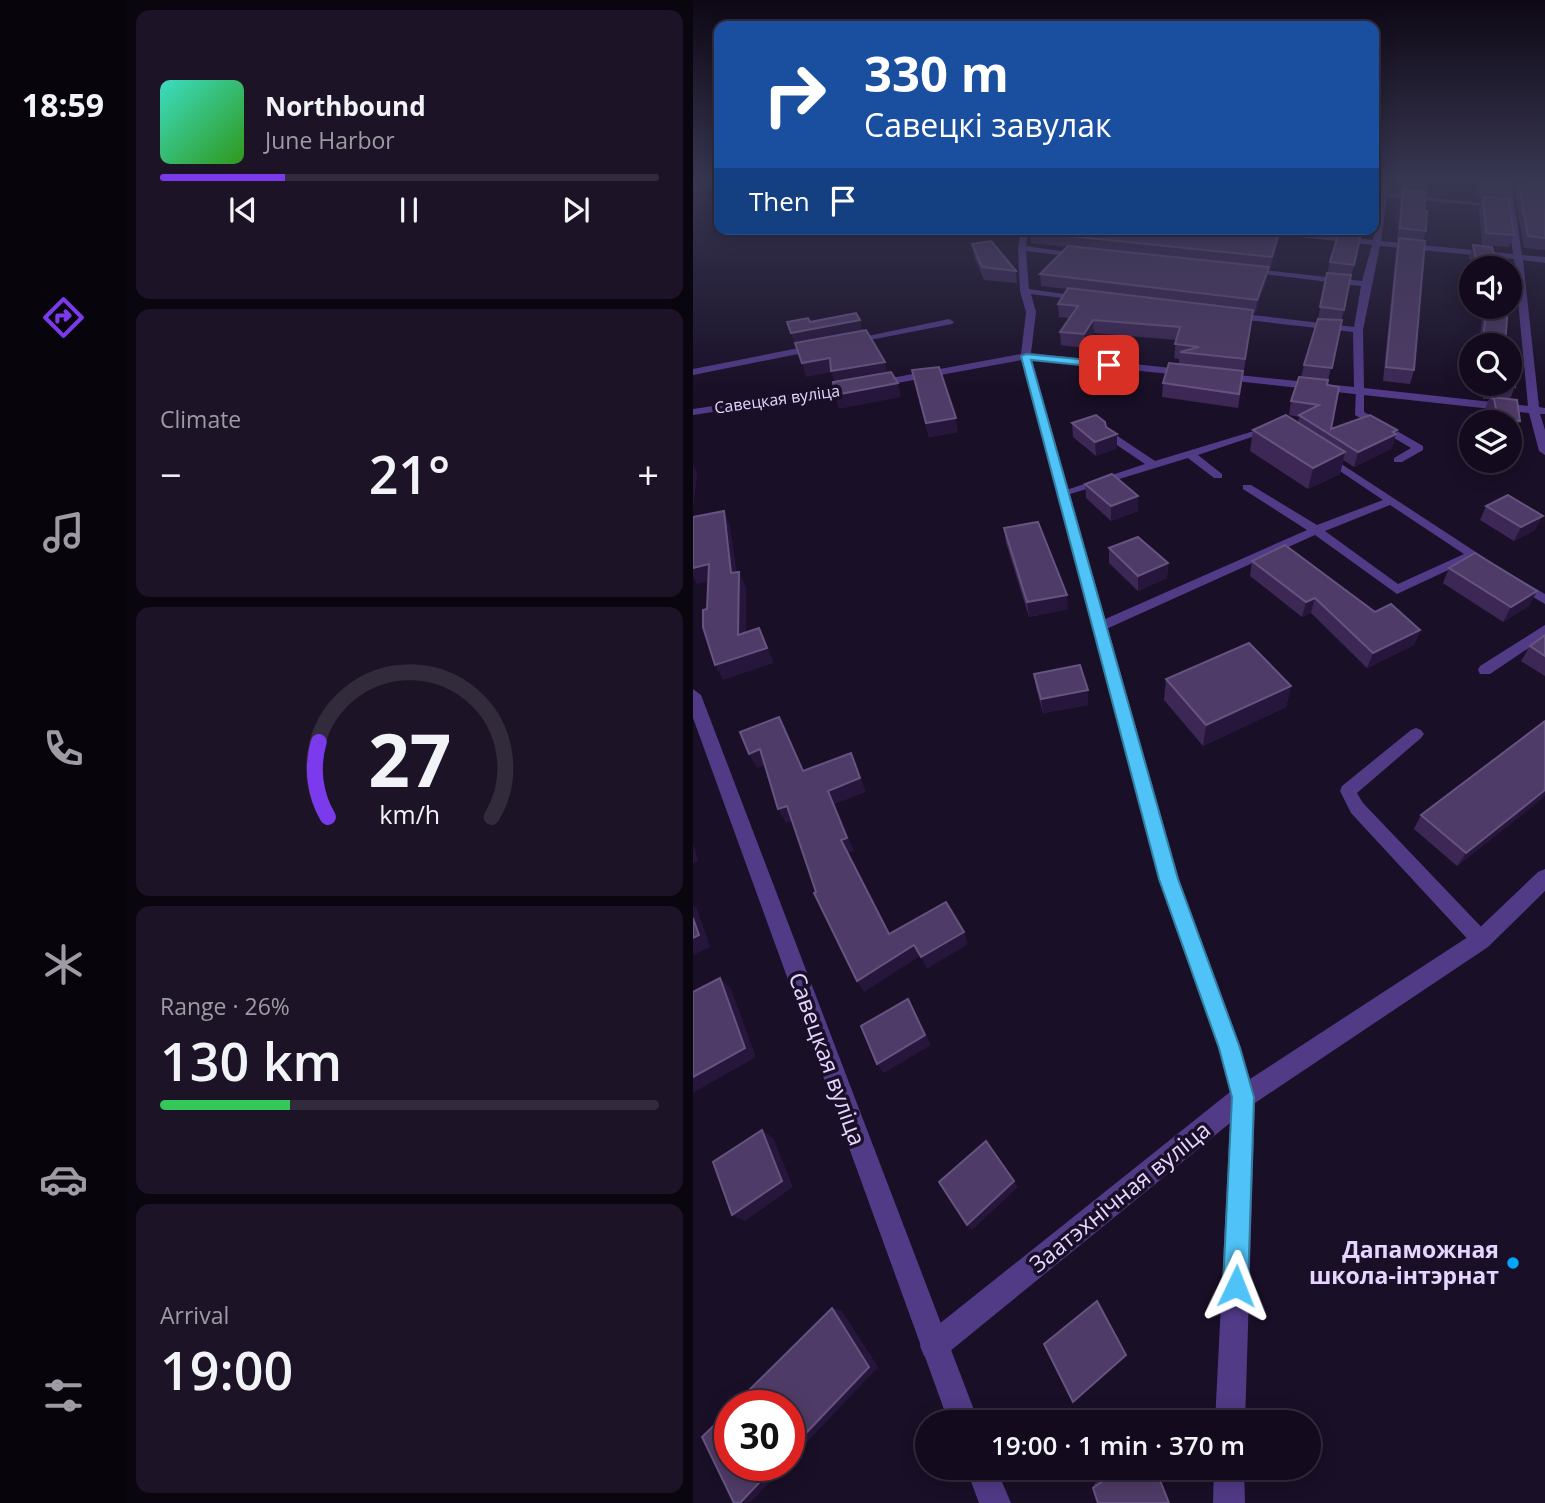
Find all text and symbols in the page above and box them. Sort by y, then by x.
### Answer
text: 330 m [864,40,1009,106]
icon: right [749,49,840,140]
text: 18:59 [22,83,104,126]
text: Northbound [265,88,426,124]
text: Савецкі завулак [864,103,1112,146]
text: June Harbor [265,124,395,156]
icon: arrive [824,182,862,220]
text: Then [749,183,810,219]
icon: previous [224,191,262,229]
icon: pause [390,191,428,229]
icon: next [557,191,595,229]
map controls [1459,256,1522,473]
button: sound [1459,256,1522,319]
icon: directions [39,293,88,342]
button: search [1459,333,1522,396]
pin [1079,335,1139,395]
icon: arrive [1090,346,1128,384]
street label: Савецкая вуліца [713,379,841,419]
text: Climate [160,403,241,435]
button: layers [1459,410,1522,473]
text: 21° [369,438,450,509]
text: − [160,448,182,500]
text: + [637,448,659,500]
icon: music [39,508,88,557]
text: 27 [368,710,451,809]
icon: phone [39,724,88,773]
text: km/h [379,797,440,831]
icon: climate [39,940,88,989]
street label: Савецкая вуліца [782,968,874,1150]
text: Range · 26% [160,990,290,1022]
text: 130 km [160,1025,342,1096]
street label: Заатэхнічная вуліца [1022,1113,1217,1279]
icon: car [39,1155,88,1204]
place label: Дапаможная школа-інтэрнат [1309,1233,1499,1291]
position arrow [1199,1249,1273,1323]
marker: Дапаможная школа-інтэрнат [1505,1255,1521,1271]
text: Arrival [160,1299,229,1331]
text: 19:00 [160,1334,293,1405]
icon: filters [39,1371,88,1420]
speed limit sign: 30 [714,1390,805,1481]
text: 19:00 · 1 min · 370 m [991,1427,1245,1463]

